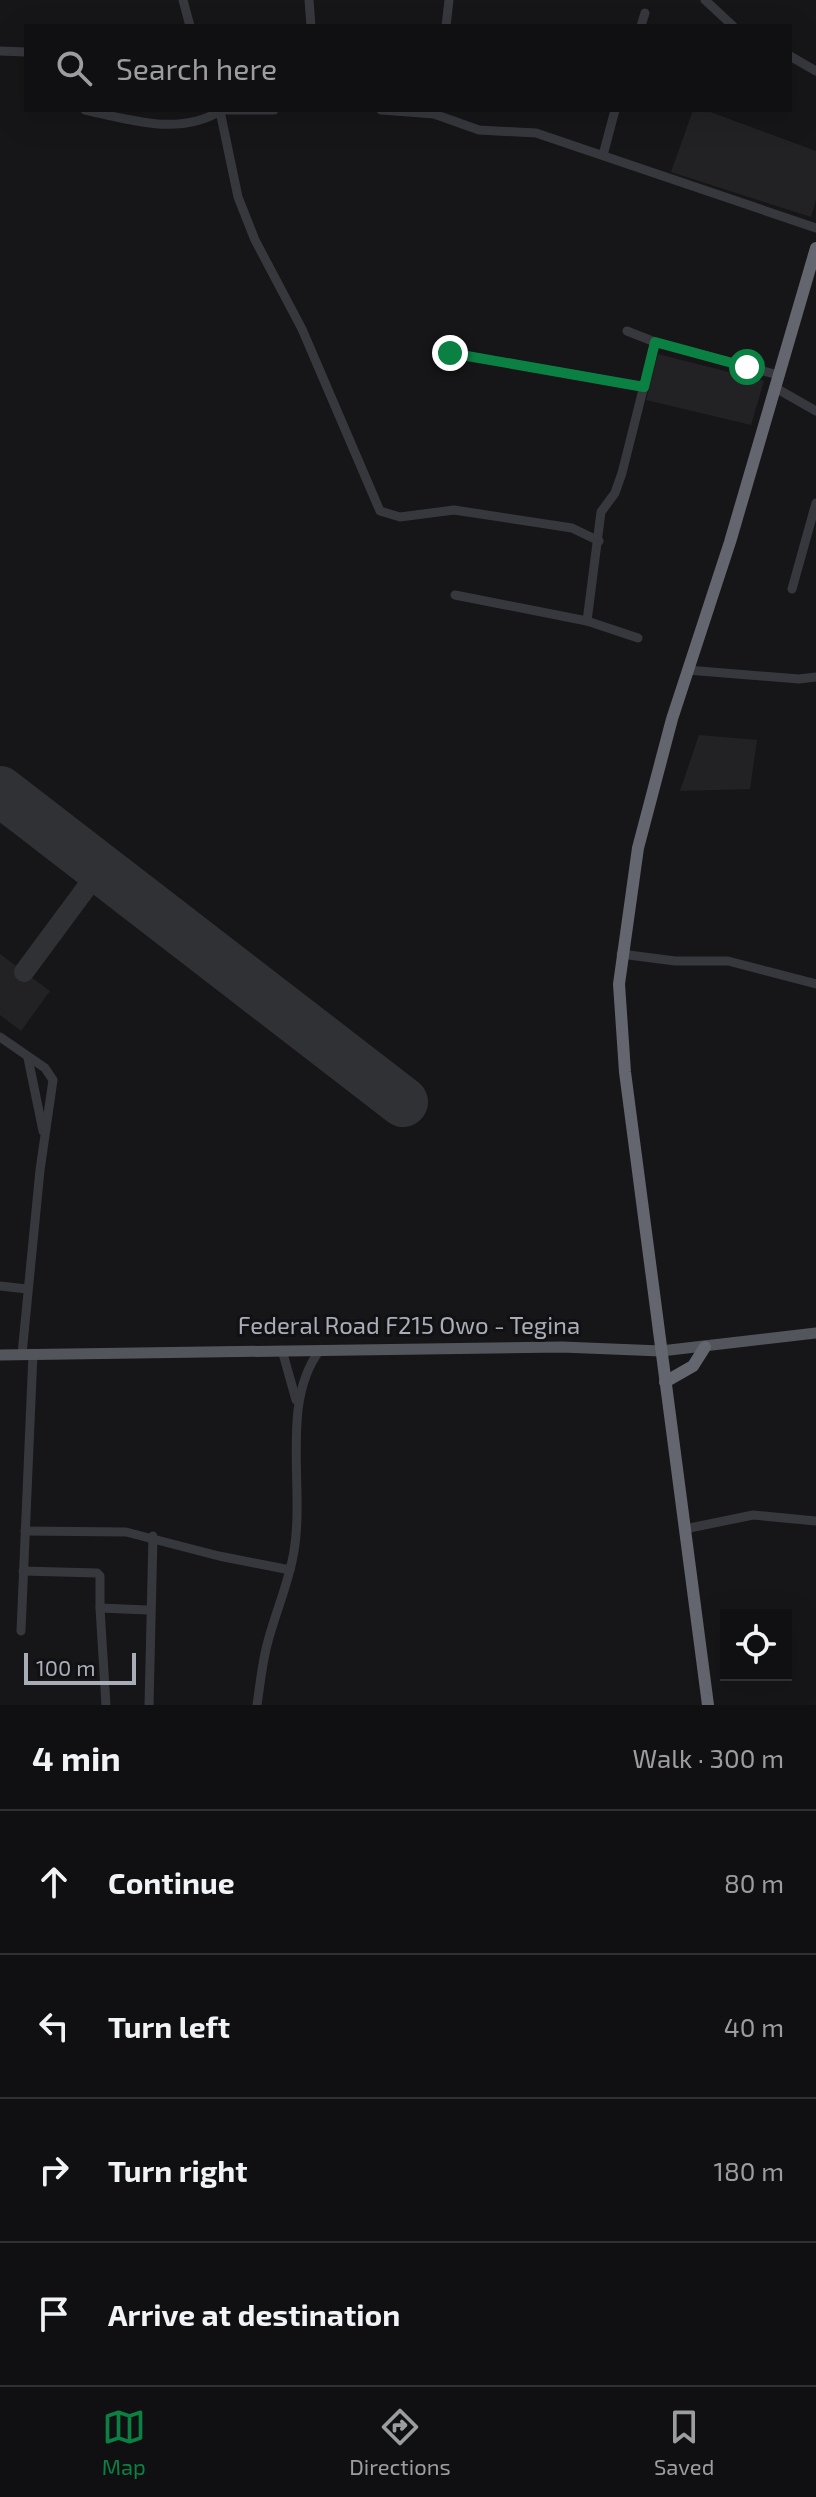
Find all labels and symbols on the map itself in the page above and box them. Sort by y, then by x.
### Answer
route end [432,335,468,371]
route start [729,349,765,385]
street label: Federal Road F215 Owo - Tegina [238,1310,580,1339]
scale bar [24,1649,136,1685]

